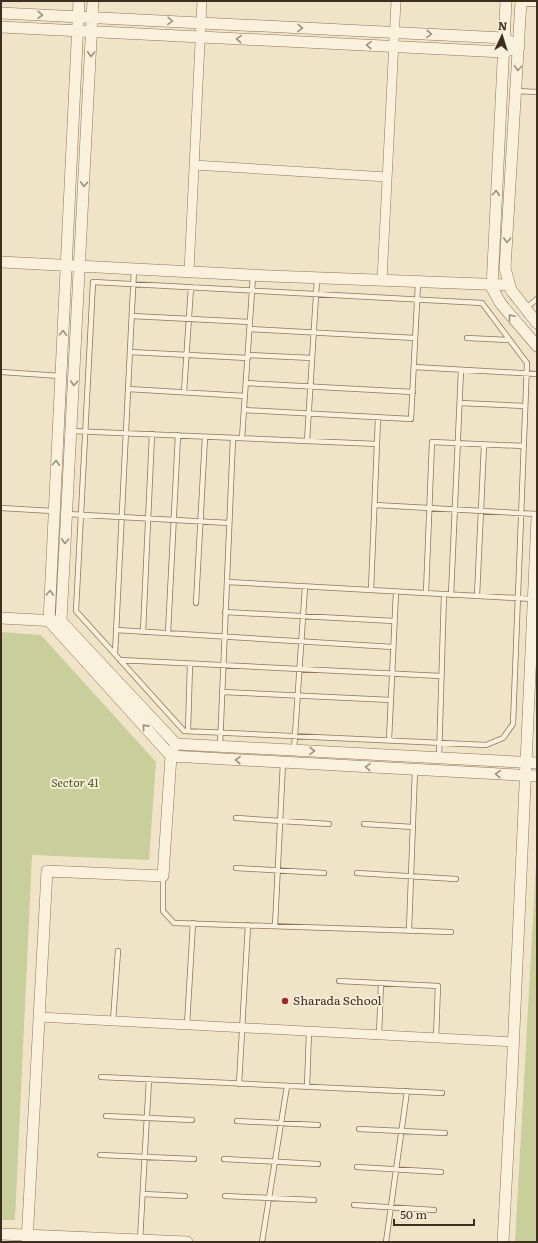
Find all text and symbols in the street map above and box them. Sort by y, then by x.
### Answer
one-way arrow [37,11,43,20]
north arrow [482,16,522,56]
one-way arrow [167,17,173,26]
text: N [498,17,508,33]
one-way arrow [297,23,303,32]
one-way arrow [426,30,433,39]
one-way arrow [236,34,242,43]
one-way arrow [366,41,372,49]
one-way arrow [86,51,95,57]
one-way arrow [513,65,522,71]
one-way arrow [79,181,88,187]
one-way arrow [491,190,500,196]
one-way arrow [503,237,512,243]
one-way arrow [509,314,516,321]
one-way arrow [58,330,67,336]
one-way arrow [69,380,78,386]
one-way arrow [52,460,61,466]
one-way arrow [61,538,70,544]
one-way arrow [46,590,54,596]
one-way arrow [143,725,150,732]
one-way arrow [309,747,315,755]
one-way arrow [235,756,241,764]
one-way arrow [365,762,371,771]
one-way arrow [495,769,501,778]
park label: Sector 41 [51,773,99,791]
place label: Sharada School [293,991,382,1009]
marker: Sharada School [280,996,290,1006]
scale bar [394,1201,474,1227]
text: 50 m [400,1205,427,1223]

